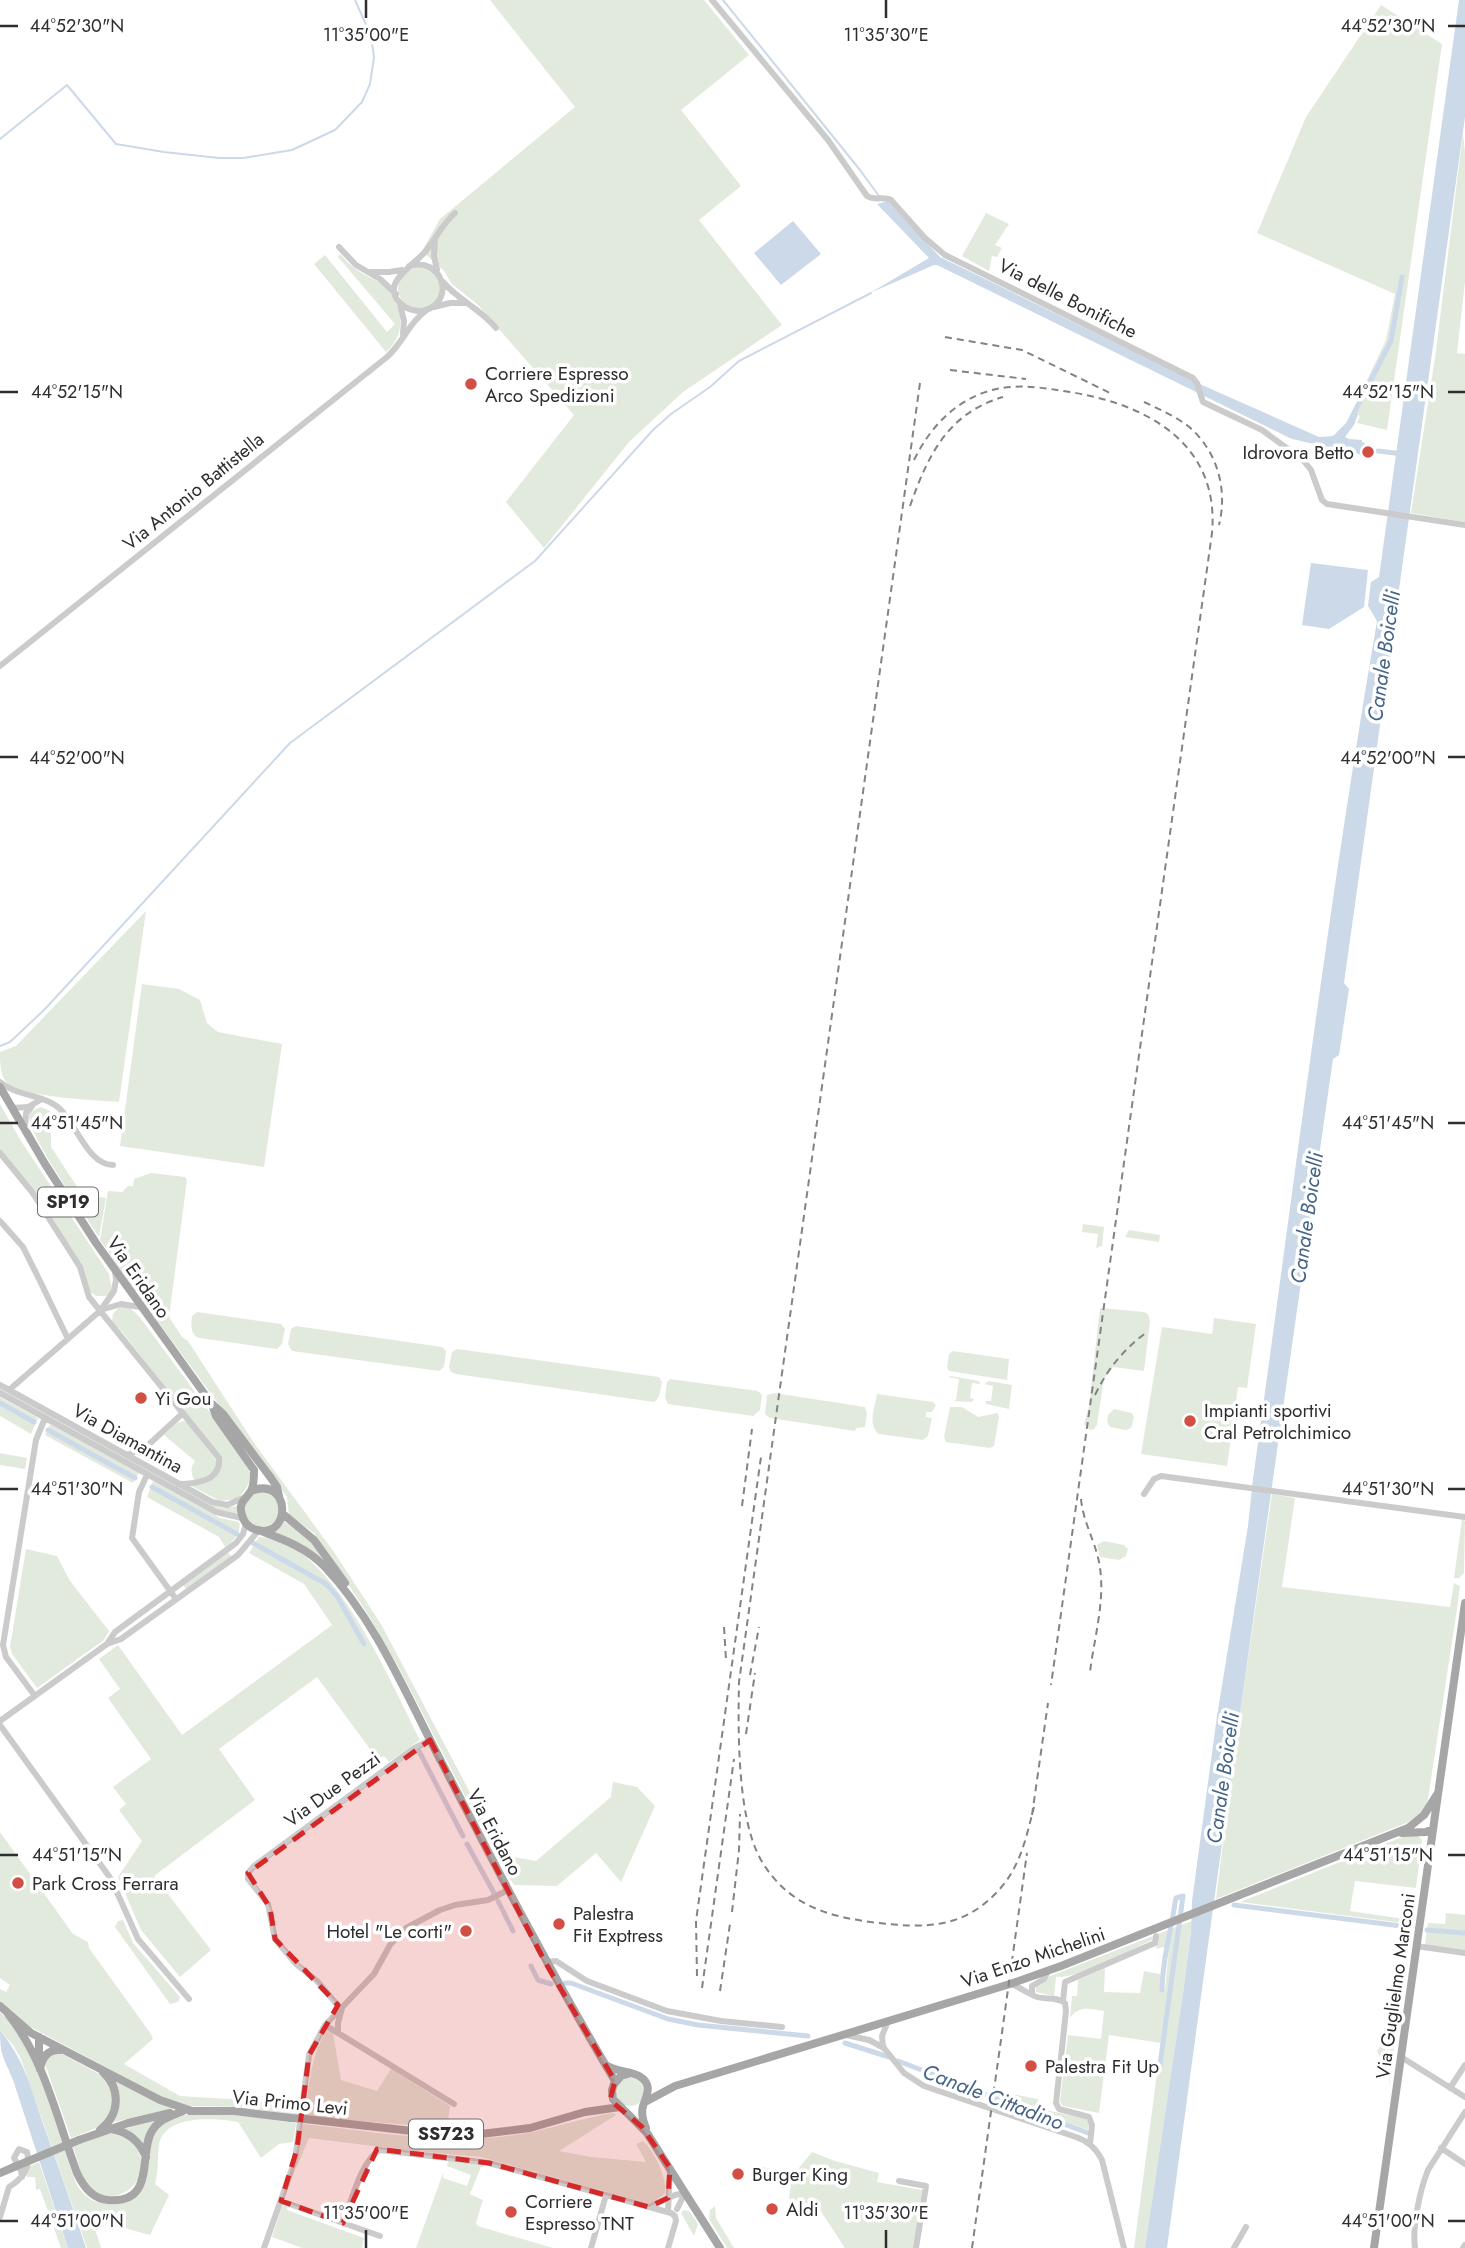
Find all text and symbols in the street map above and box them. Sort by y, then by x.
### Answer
text: 44°52'30"N [30,13,124,39]
text: 44°52'30"N [1341,13,1435,39]
text: 11°35'00"E [323,22,409,48]
text: 11°35'30"E [843,22,929,48]
street label: Via delle Bonifiche [994,252,1142,345]
place label: Corriere Espresso Arco Spedizioni [485,360,629,409]
marker: Corriere Espresso Arco Spedizioni [463,376,479,392]
text: 44°52'15"N [31,379,123,405]
text: 44°52'15"N [1342,379,1434,405]
street label: Via Antonio Battistella [117,426,270,557]
place label: Idrovora Betto [1243,439,1354,466]
marker: Idrovora Betto [1360,444,1376,460]
water label: Canale Boicelli [1360,588,1408,723]
text: 44°52'00"N [29,745,125,771]
text: 44°52'00"N [1340,745,1436,771]
text: 44°51'45"N [31,1110,123,1136]
text: 44°51'45"N [1342,1110,1434,1136]
water label: Canale Boicelli [1283,1150,1331,1285]
road number: SP19 [38,1188,98,1217]
street label: Via Eridano [100,1231,177,1324]
place label: Yi Gou [155,1385,211,1412]
marker: Yi Gou [133,1390,149,1406]
street label: Via Diamantina [68,1397,188,1480]
place label: Impianti sportivi Cral Petrolchimico [1204,1397,1351,1446]
marker: Impianti sportivi Cral Petrolchimico [1182,1413,1198,1429]
text: 44°51'30"N [31,1476,123,1502]
text: 44°51'30"N [1342,1476,1434,1502]
water label: Canale Boicelli [1199,1710,1247,1845]
street label: Via Due Pezzi [279,1745,386,1834]
street label: Via Eridano [460,1784,529,1880]
text: 44°51'15"N [32,1842,122,1868]
text: 44°51'15"N [1343,1842,1433,1868]
place label: Park Cross Ferrara [32,1870,179,1897]
marker: Park Cross Ferrara [10,1875,26,1891]
street label: Via Guglielmo Marconi [1369,1891,1422,2081]
place label: Palestra Fit Exptress [573,1900,663,1949]
marker: Palestra Fit Exptress [551,1916,567,1932]
place label: Hotel "Le corti" [326,1918,452,1945]
street label: Via Enzo Michelini [958,1920,1109,1995]
marker: Hotel "Le corti" [458,1923,474,1939]
place label: Palestra Fit Up [1045,2053,1159,2080]
water label: Canale Cittadino [918,2056,1068,2138]
marker: Palestra Fit Up [1023,2058,1039,2074]
street label: Via Primo Levi [231,2083,349,2122]
road number: SS723 [409,2120,483,2148]
place label: Burger King [752,2161,848,2188]
marker: Burger King [730,2166,746,2182]
place label: Corriere Espresso TNT [525,2188,634,2237]
place label: Aldi [786,2196,819,2223]
text: 11°35'00"E [323,2200,409,2226]
text: 11°35'30"E [843,2200,929,2226]
marker: Aldi [764,2201,780,2217]
marker: Corriere Espresso TNT [503,2204,519,2220]
text: 44°51'00"N [30,2208,124,2234]
text: 44°51'00"N [1341,2208,1435,2234]

